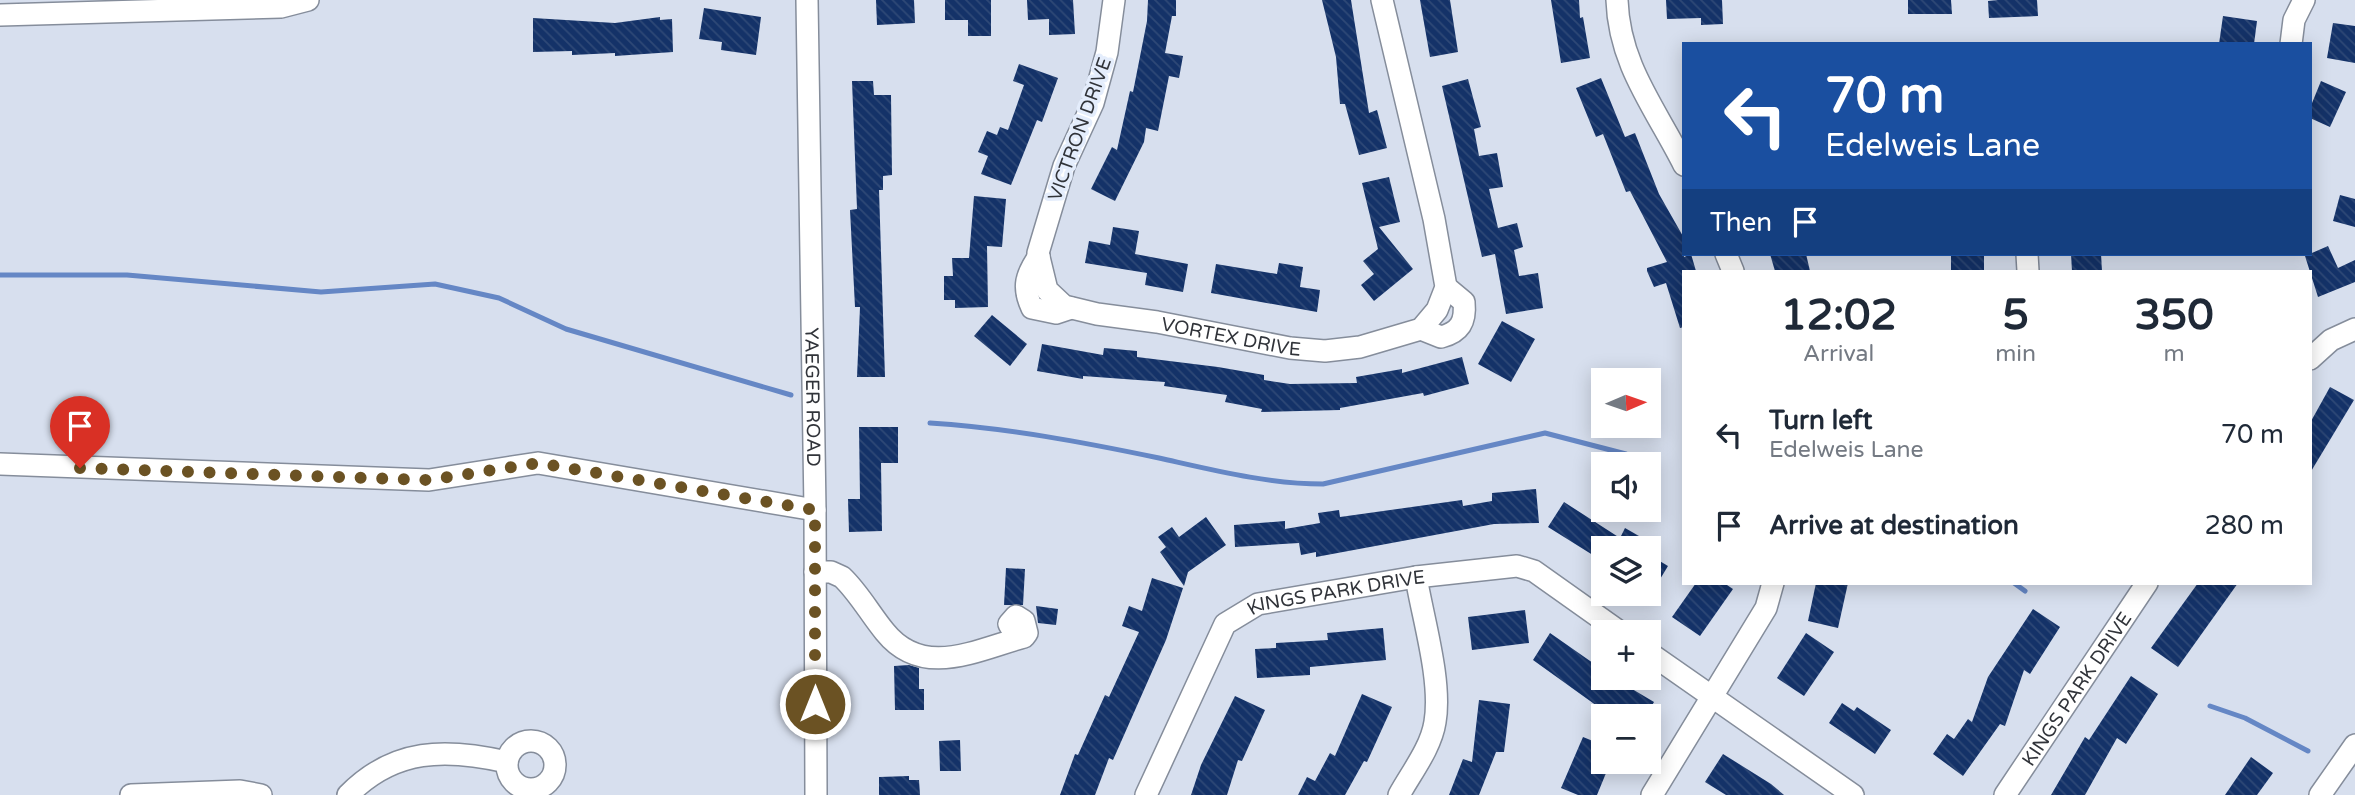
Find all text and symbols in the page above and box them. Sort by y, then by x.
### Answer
street label: VICTRON DRIVE [1044,55,1116,204]
text: 70 m [1825,67,1944,126]
icon: left [1710,70,1801,161]
text: Edelweis Lane [1825,127,2040,165]
icon: arrive [1786,203,1824,241]
text: Then [1710,207,1772,238]
text: 12:02 [1780,290,1897,341]
text: 5 [2002,290,2029,341]
text: 350 [2134,290,2214,341]
street label: VORTEX DRIVE [1159,313,1302,361]
street label: YAEGER ROAD [800,327,824,467]
text: Arrival [1803,340,1874,368]
text: min [1995,340,2036,368]
text: m [2163,340,2185,368]
north arrow [1591,368,1661,438]
map controls [1591,368,1661,774]
pin [50,396,110,468]
text: Turn left [1769,405,1872,436]
icon: arrive [61,407,99,445]
icon: left [1710,416,1748,454]
text: 70 m [2221,419,2284,450]
text: Edelweis Lane [1769,436,1924,464]
button: sound [1591,452,1661,522]
icon: arrive [1710,507,1748,545]
text: Arrive at destination [1769,510,2019,541]
text: 280 m [2204,510,2284,541]
button: layers [1591,536,1661,606]
street label: KINGS PARK DRIVE [1243,566,1426,620]
street label: KINGS PARK DRIVE [2018,608,2136,770]
button: + [1591,620,1661,690]
position arrow [778,667,852,741]
button: − [1591,704,1661,774]

